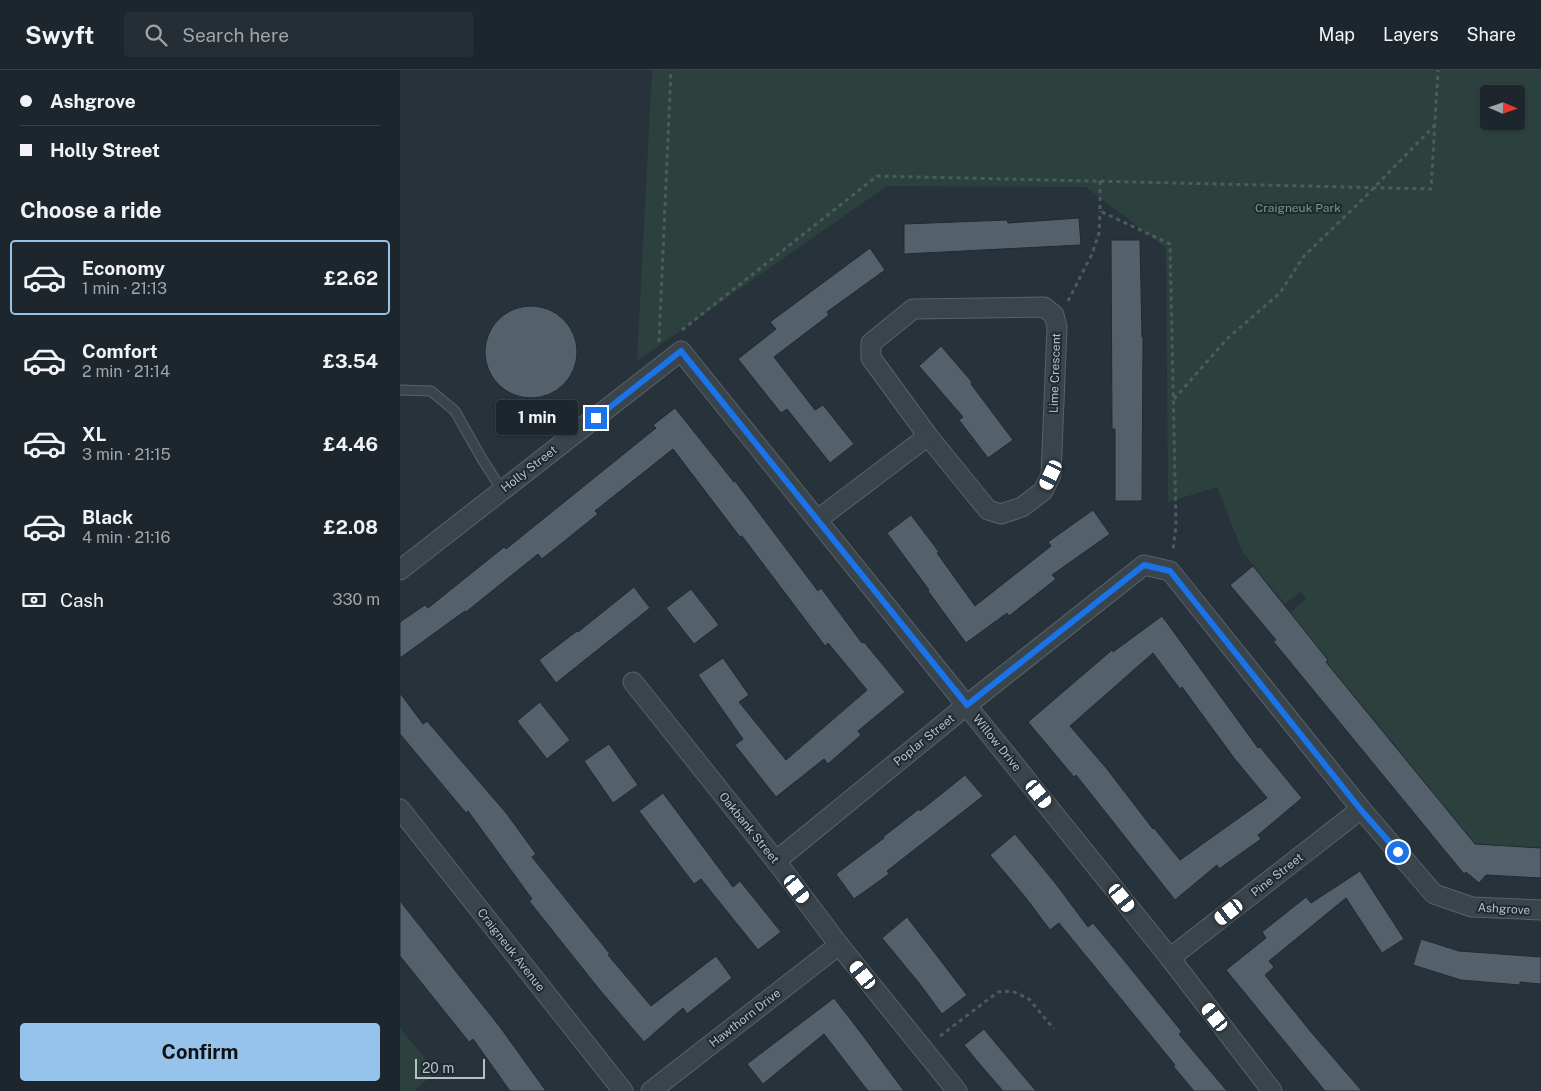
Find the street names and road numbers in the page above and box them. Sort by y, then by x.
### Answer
street label: Lime Crescent [1047,332,1063,413]
street label: Holly Street [498,443,560,495]
street label: Poplar Street [891,711,958,769]
street label: Willow Drive [970,712,1024,774]
street label: Oakbank Street [716,790,782,867]
street label: Pine Street [1248,850,1306,900]
street label: Ashgrove [1477,901,1531,917]
street label: Craigneuk Avenue [474,906,548,994]
street label: Hawthorn Drive [707,986,784,1050]

